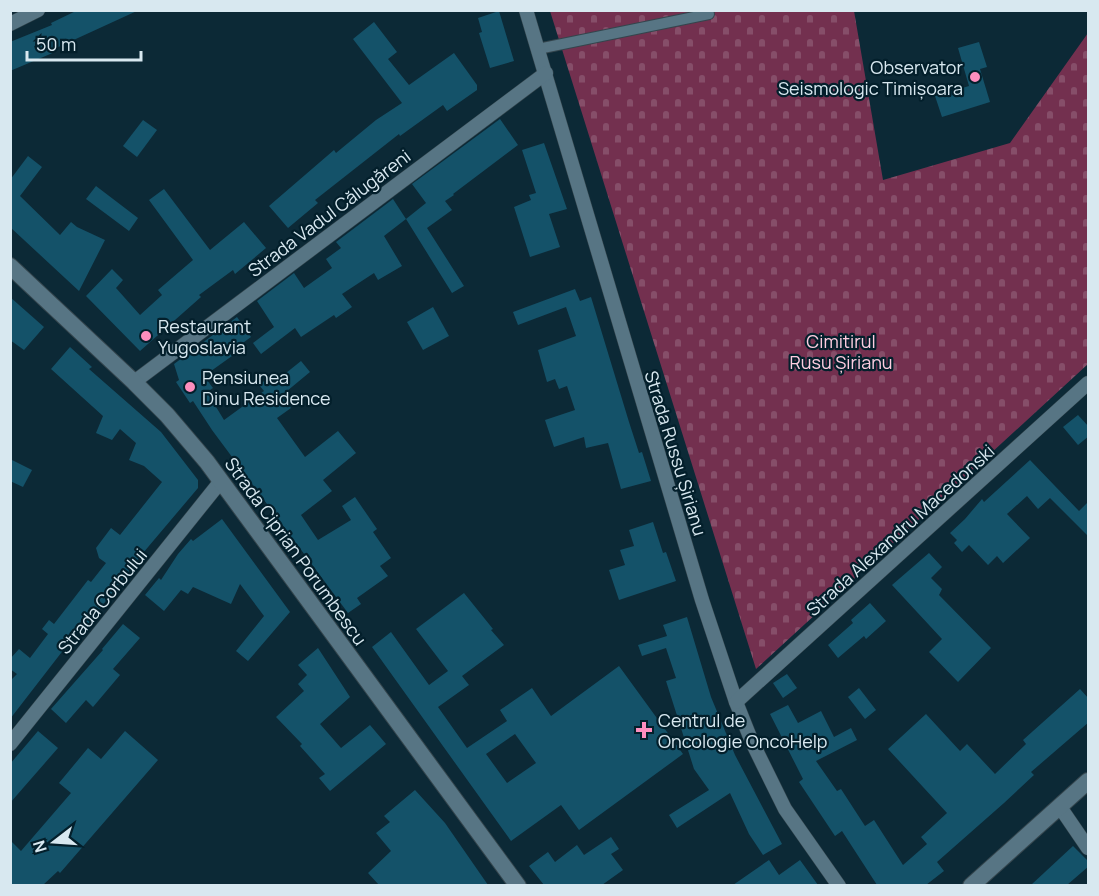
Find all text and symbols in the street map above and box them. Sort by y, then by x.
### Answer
scale bar [27,24,141,62]
text: 50 m [36,32,76,56]
place label: Observator Seismologic Timișoara [778,55,964,100]
marker: Observator Seismologic Timișoara [968,70,982,84]
street label: Strada Vadul Călugăreni [243,144,415,282]
place label: Restaurant Yugoslavia [158,314,251,359]
marker: Restaurant Yugoslavia [139,329,153,343]
park label: Cimitirul Rusu Șirianu [789,329,893,374]
place label: Pensiunea Dinu Residence [202,365,331,410]
street label: Strada Russu Șirianu [639,368,713,538]
marker: Pensiunea Dinu Residence [183,380,197,394]
street label: Strada Alexandru Macedonski [801,439,999,621]
street label: Strada Ciprian Porumbescu [220,452,372,650]
street label: Strada Corbului [52,543,152,659]
place label: Centrul de Oncologie OncoHelp [658,708,828,753]
marker: Centrul de Oncologie OncoHelp [635,721,653,739]
north arrow [24,812,84,872]
text: N [27,838,52,855]

